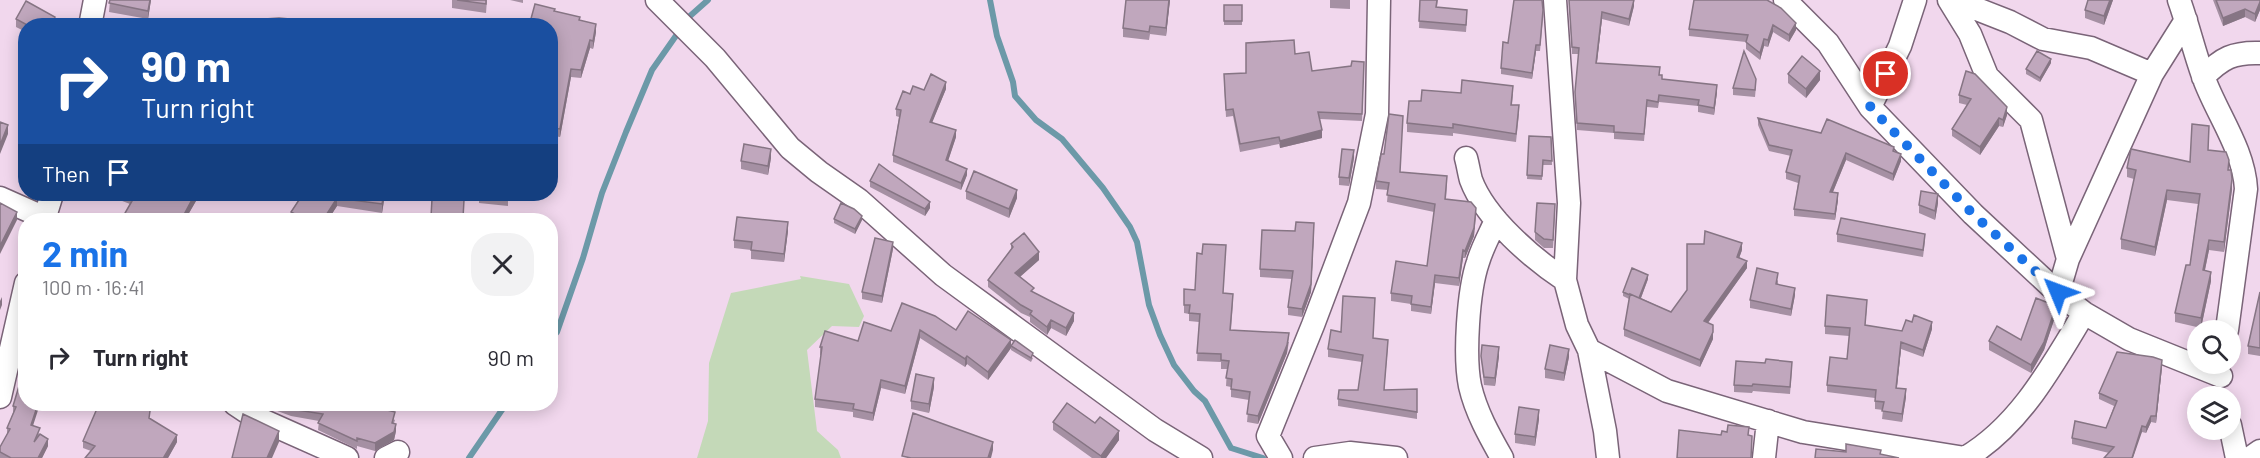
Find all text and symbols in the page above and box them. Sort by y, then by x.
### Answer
text: 90 m [141,40,231,90]
icon: right [42,42,120,120]
pin [1860,48,1911,99]
icon: arrive [1869,57,1902,90]
text: Turn right [141,91,255,123]
icon: arrive [102,156,135,189]
text: Then [42,160,90,186]
text: 2 min [42,231,128,274]
button: close [471,233,534,296]
position arrow [2026,260,2090,324]
text: 100 m · 16:41 [42,275,145,299]
map controls [2187,320,2241,440]
button: search [2187,320,2241,374]
icon: right [42,341,75,374]
text: Turn right [93,344,188,370]
text: 90 m [488,344,534,370]
button: layers [2187,386,2241,440]

